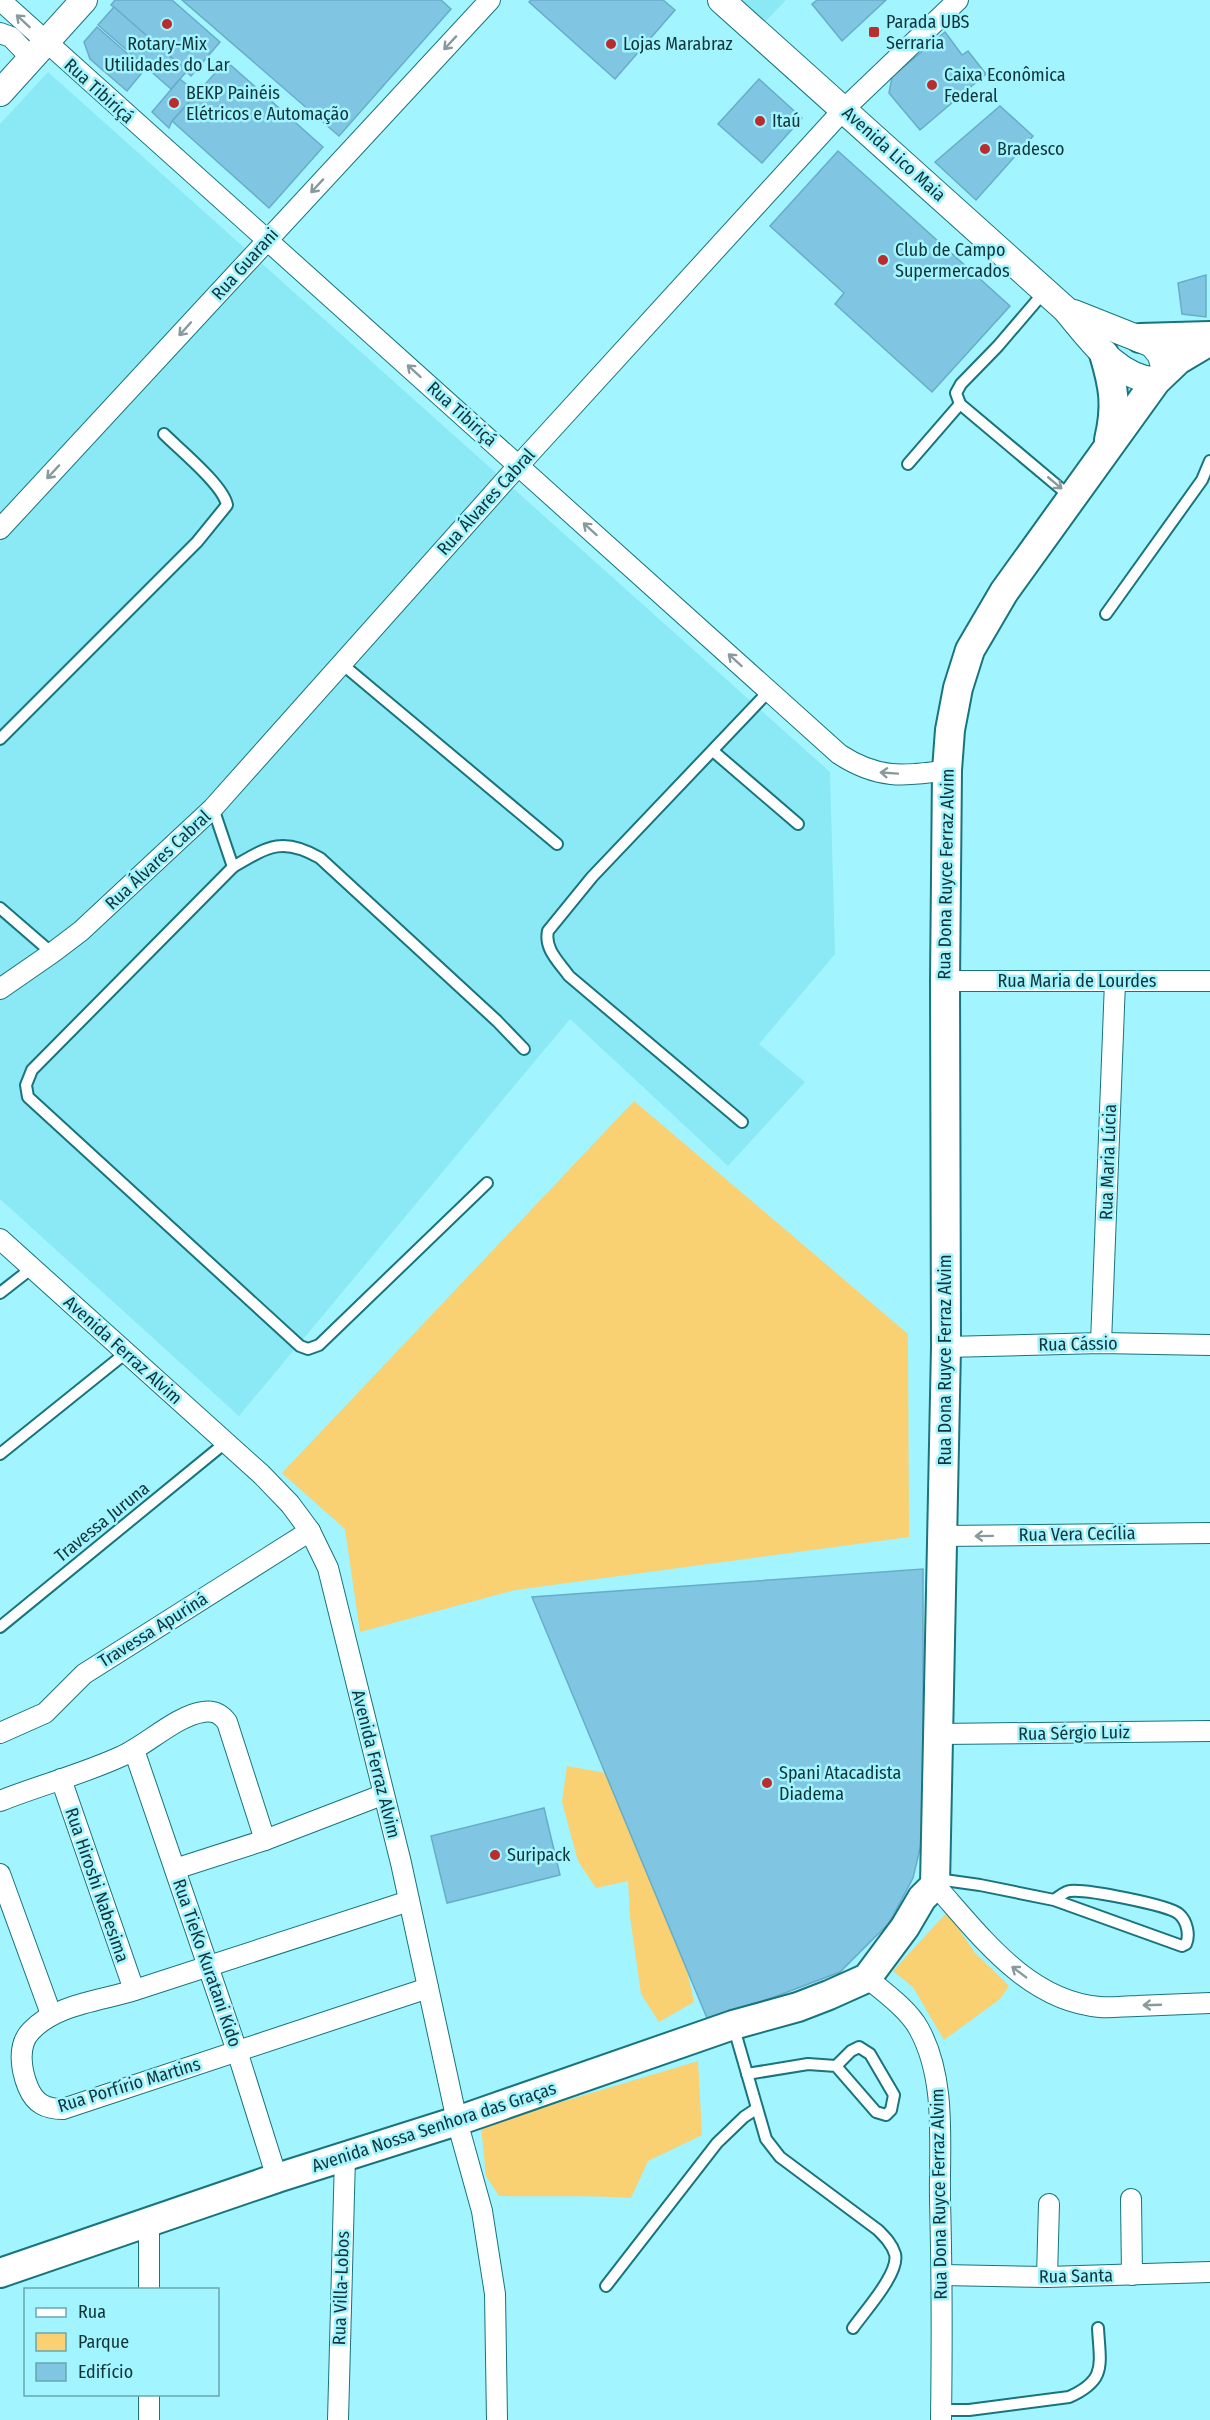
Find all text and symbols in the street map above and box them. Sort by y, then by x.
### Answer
place label: Parada UBS Serraria [886,11,970,54]
one-way arrow [15,14,30,29]
marker: Rotary-Mix Utilidades do Lar [160,17,174,31]
marker: Parada UBS Serraria [867,25,881,39]
place label: Rotary-Mix Utilidades do Lar [104,33,230,76]
place label: Lojas Marabraz [623,33,733,55]
one-way arrow [443,35,457,50]
marker: Lojas Marabraz [604,37,618,51]
street label: Rua Tibiriçá [60,54,139,128]
place label: Caixa Econômica Federal [944,64,1066,107]
marker: Caixa Econômica Federal [925,78,939,92]
place label: BEKP Painéis Elétricos e Automação [186,82,349,125]
marker: BEKP Painéis Elétricos e Automação [167,96,181,110]
street label: Avenida Lico Maia [838,102,950,206]
place label: Itaú [772,110,801,132]
marker: Itaú [753,114,767,128]
place label: Bradesco [997,138,1064,160]
marker: Bradesco [978,142,992,156]
one-way arrow [310,178,324,193]
street label: Rua Guarani [207,223,283,305]
place label: Club de Campo Supermercados [895,239,1010,282]
marker: Club de Campo Supermercados [876,253,890,267]
one-way arrow [178,321,192,336]
one-way arrow [407,364,422,378]
street label: Rua Tibiriçá [423,377,502,451]
street label: Rua Álvares Cabral [432,443,540,560]
one-way arrow [46,465,60,480]
one-way arrow [1047,477,1063,490]
one-way arrow [583,522,598,536]
one-way arrow [728,653,743,667]
one-way arrow [880,767,900,778]
street label: Rua Dona Ruyce Ferraz Alvim [933,768,959,980]
street label: Rua Álvares Cabral [100,805,215,914]
street label: Rua Maria de Lourdes [998,970,1157,992]
street label: Rua Maria Lúcia [1095,1104,1121,1220]
street label: Rua Dona Ruyce Ferraz Alvim [934,1254,956,1466]
street label: Avenida Ferraz Alvim [59,1291,187,1409]
street label: Rua Cássio [1038,1332,1118,1356]
street label: Travessa Juruna [50,1477,154,1567]
street label: Rua Vera Cecília [1018,1522,1136,1546]
one-way arrow [974,1530,994,1542]
street label: Travessa Apuriná [94,1588,212,1672]
street label: Avenida Ferraz Alvim [347,1688,405,1840]
street label: Rua Sérgio Luiz [1018,1721,1130,1745]
place label: Spani Atacadista Diadema [779,1762,901,1805]
marker: Spani Atacadista Diadema [760,1776,774,1790]
street label: Rua Hiroshi Nabesima [60,1805,134,1965]
place label: Suripack [507,1844,571,1866]
marker: Suripack [488,1848,502,1862]
street label: Rua TieKo Kuratani Kido [168,1876,246,2050]
one-way arrow [1011,1966,1027,1979]
one-way arrow [1142,2000,1162,2011]
street label: Rua Porfírio Martins [55,2053,203,2117]
street label: Avenida Nossa Senhora das Graças [309,2077,559,2177]
street label: Rua Dona Ruyce Ferraz Alvim [926,2088,952,2300]
street label: Rua Villa-Lobos [328,2230,354,2346]
street label: Rua Santa [1039,2264,1113,2288]
legend [24,2288,219,2396]
text: Rua [78,2301,106,2323]
text: Parque [78,2331,129,2353]
text: Edifício [78,2361,133,2383]

